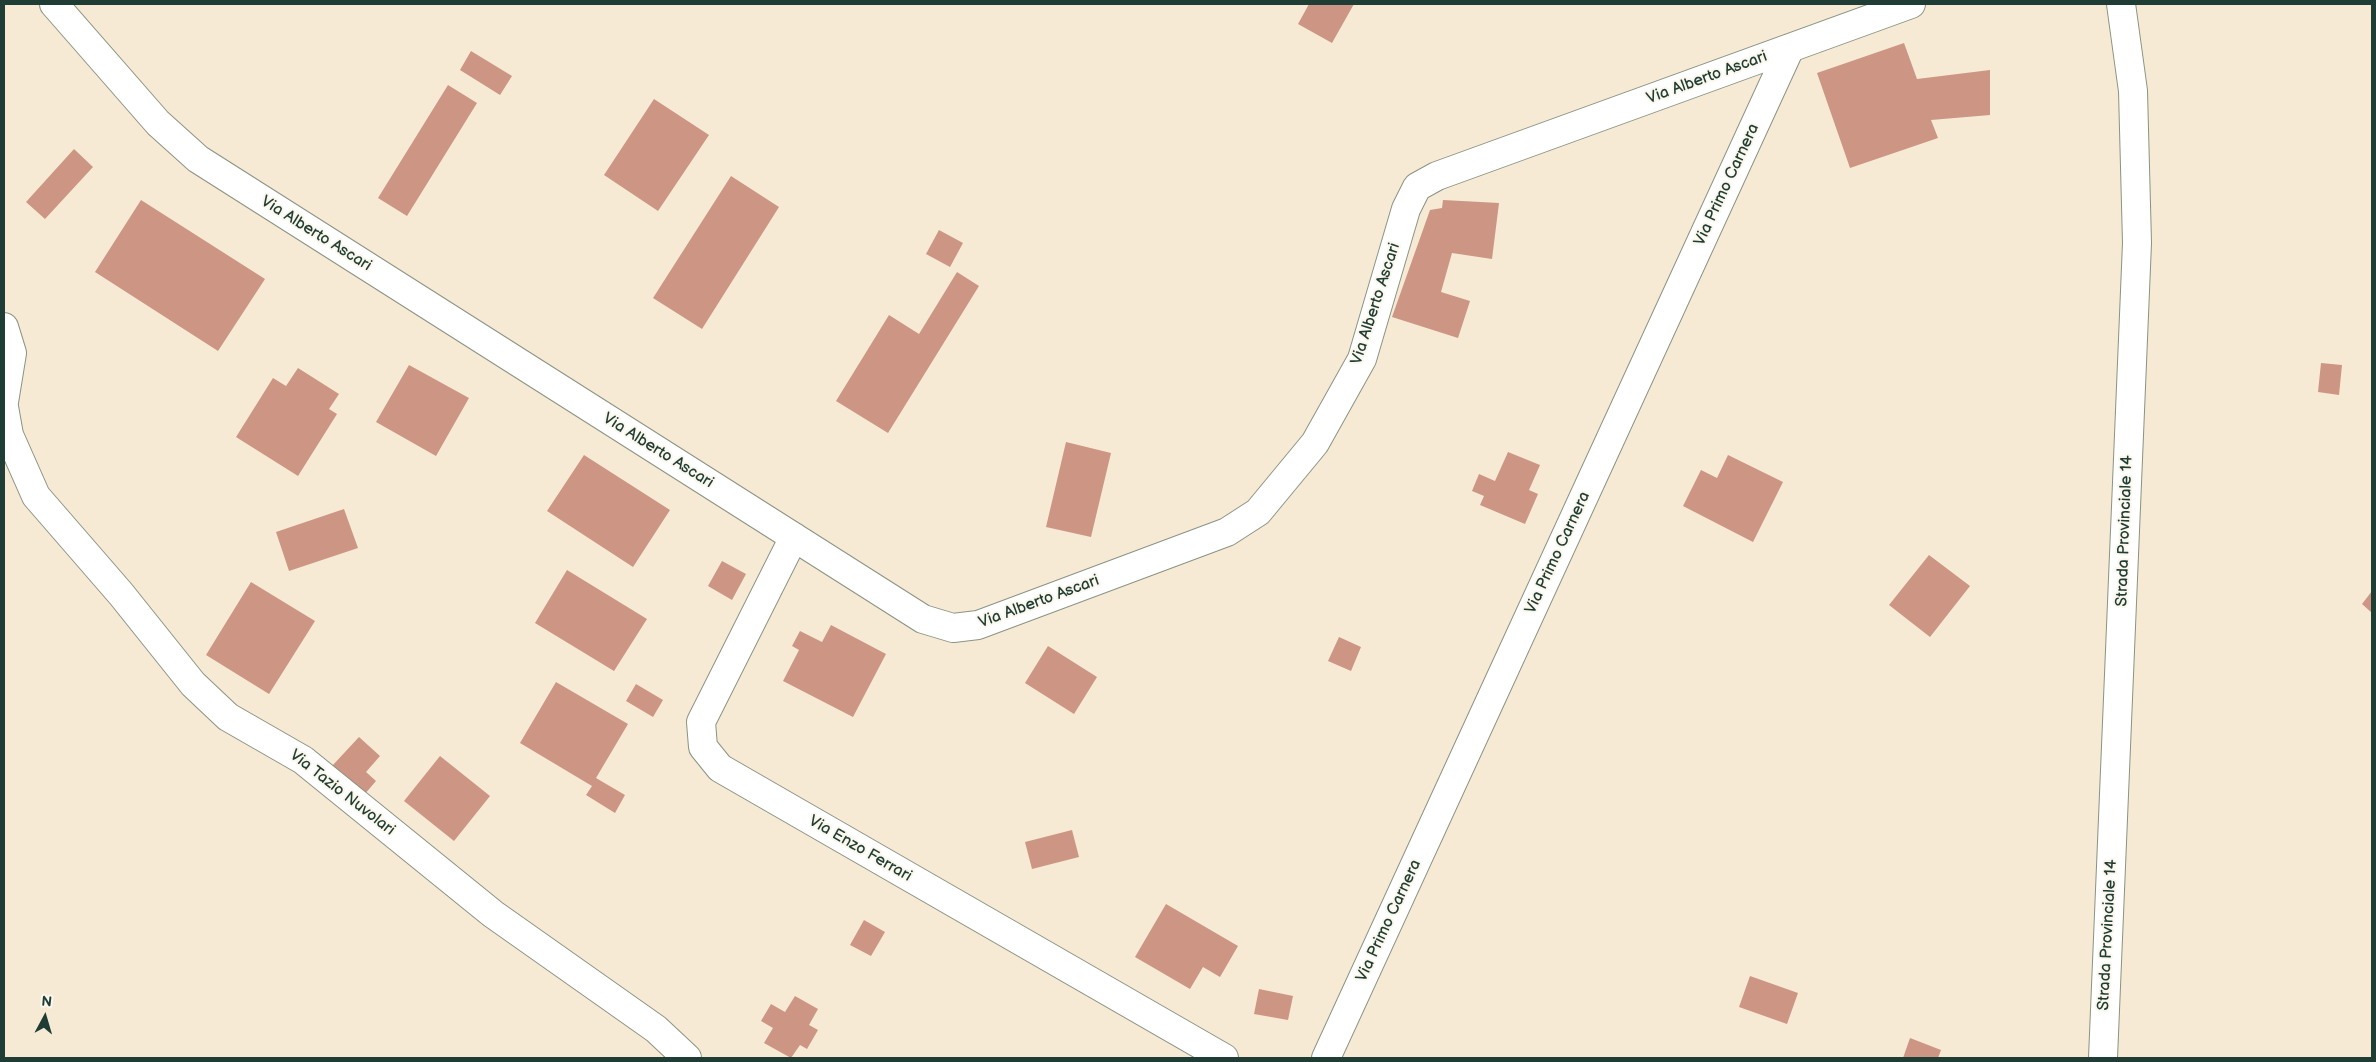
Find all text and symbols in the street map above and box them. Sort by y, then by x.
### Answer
street label: Via Alberto Ascari [1644,47,1770,109]
street label: Via Primo Carnera [1690,121,1764,249]
street label: Via Alberto Ascari [257,192,375,276]
street label: Via Alberto Ascari [1347,241,1405,367]
street label: Via Alberto Ascari [599,409,717,493]
street label: Strada Provinciale 14 [2113,455,2137,607]
street label: Via Primo Carnera [1521,489,1595,617]
street label: Via Alberto Ascari [976,571,1102,633]
street label: Via Tazio Nuvolari [286,746,398,840]
street label: Via Enzo Ferrari [805,812,915,886]
street label: Via Primo Carnera [1352,857,1426,985]
street label: Strada Provinciale 14 [2094,859,2122,1011]
north arrow [20,992,70,1042]
text: N [40,993,53,1011]

